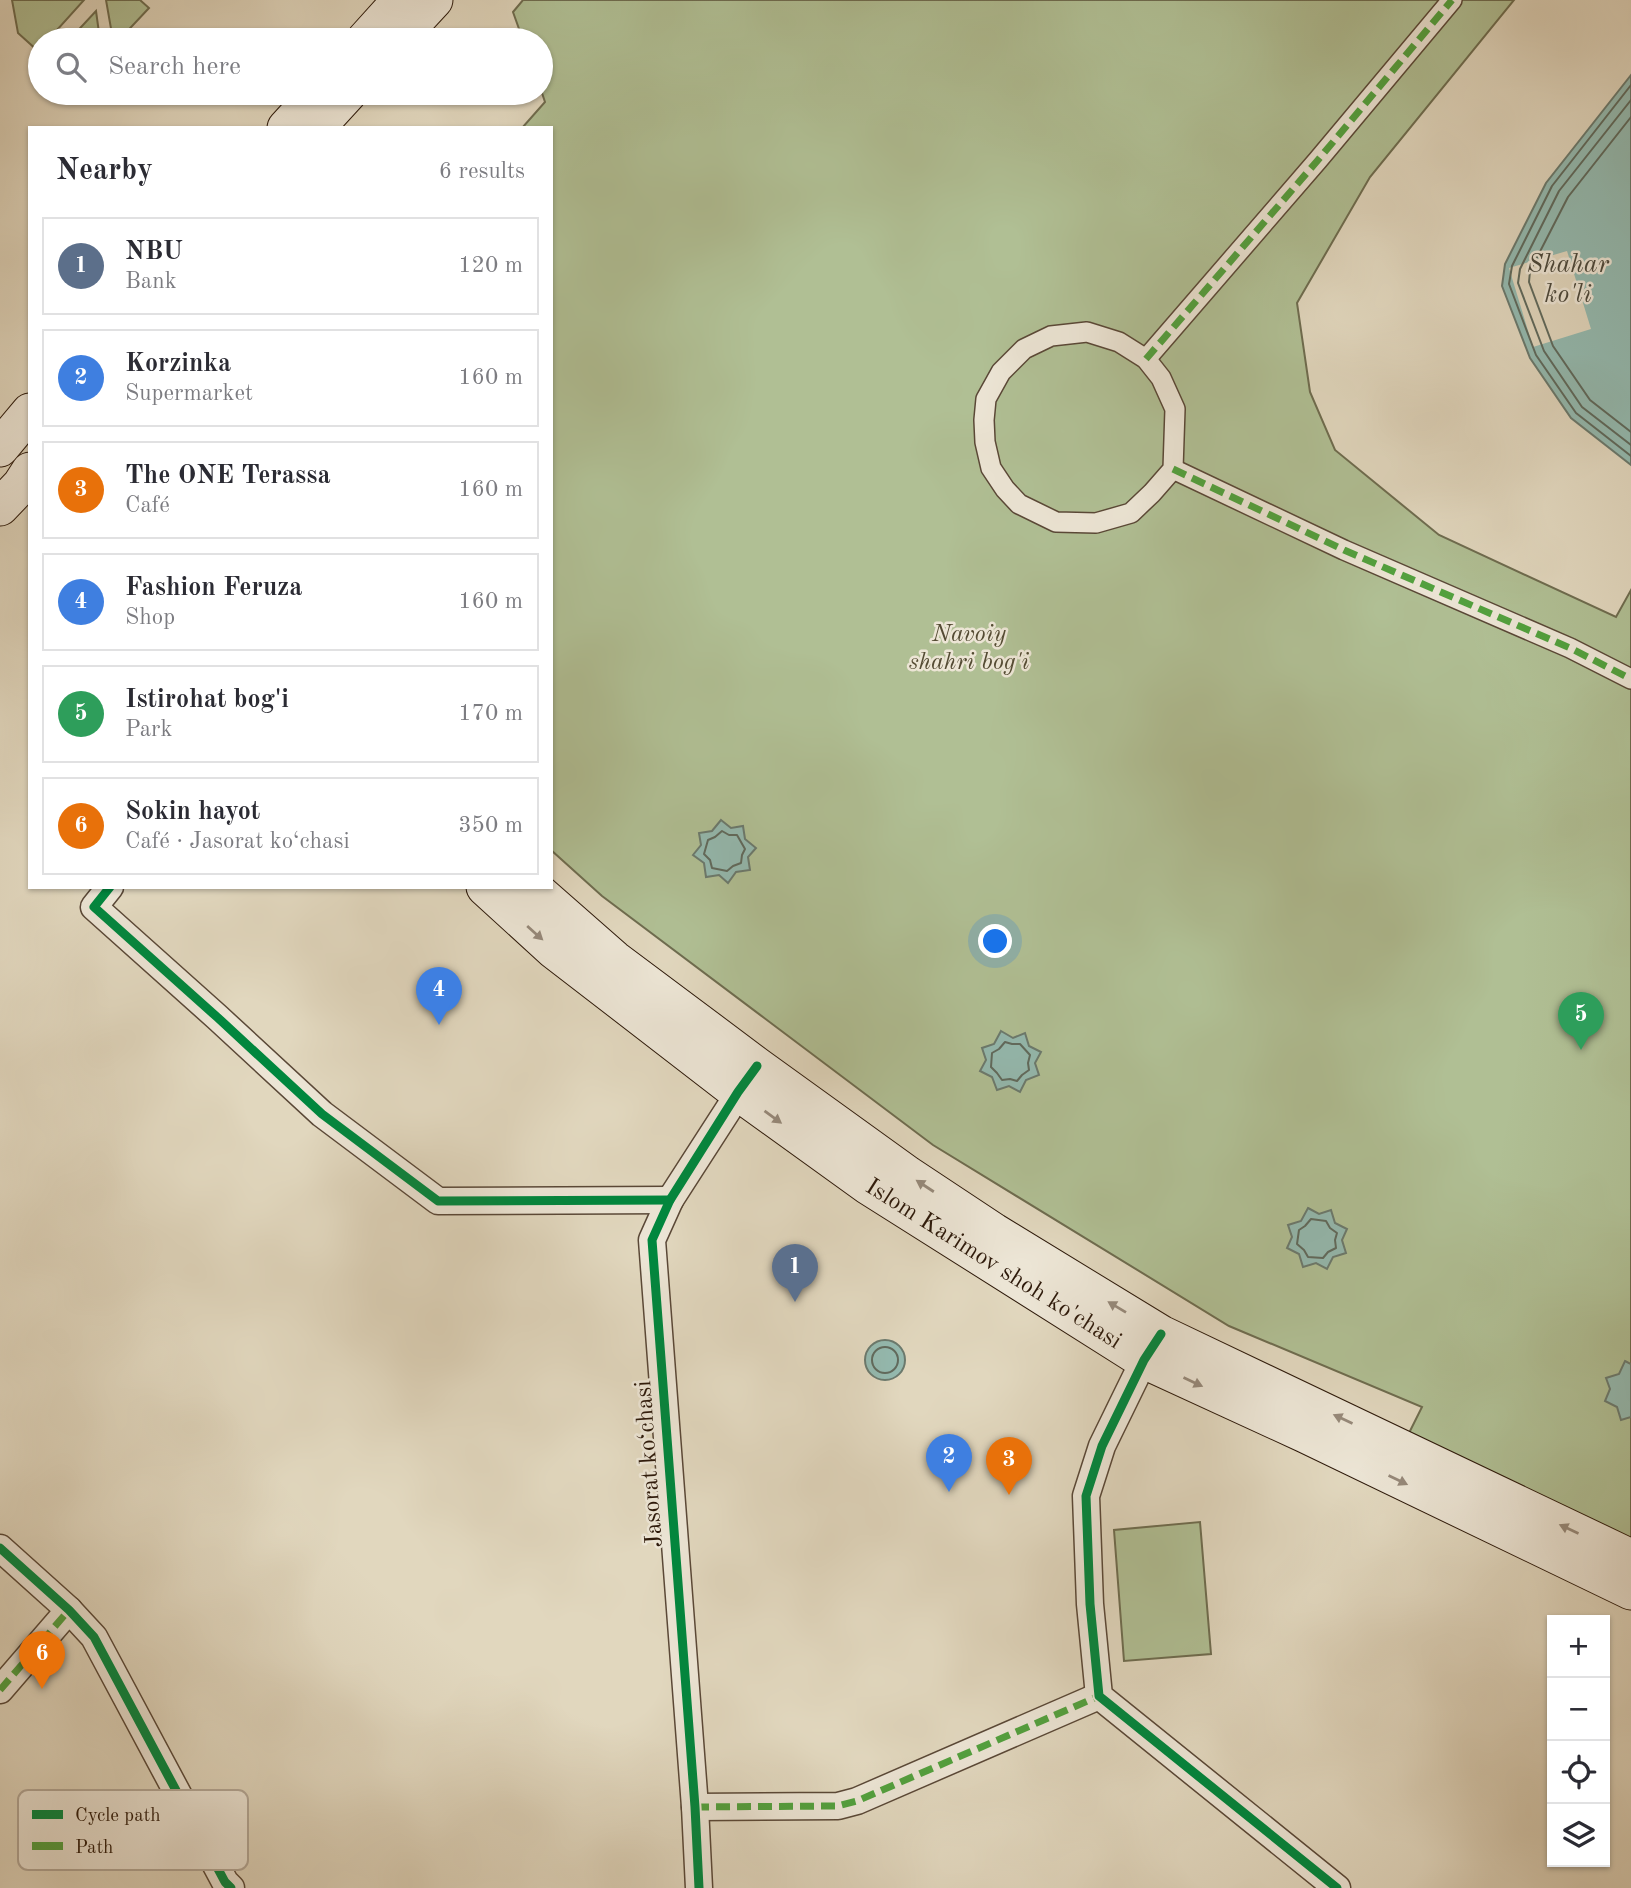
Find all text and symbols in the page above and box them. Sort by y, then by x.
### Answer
search box [28,28,553,105]
icon: search [52,48,90,86]
text: Search here [108,54,241,80]
text: Nearby [56,156,153,186]
text: 6 results [439,160,525,183]
text: NBU [125,239,183,265]
water label: Shahar ko'li [1527,252,1610,308]
text: 1 [74,254,88,277]
text: 120 m [458,254,523,277]
text: Bank [125,270,177,293]
text: Korzinka [125,351,231,377]
text: 2 [74,366,88,389]
text: 160 m [458,366,523,389]
text: Supermarket [125,382,253,405]
text: The ONE Terassa [125,463,331,489]
text: 3 [74,478,88,501]
text: 160 m [458,478,523,501]
text: Café [125,494,170,517]
text: Fashion Feruza [125,575,302,601]
text: 4 [74,590,88,613]
text: 160 m [458,590,523,613]
text: Shop [125,606,175,629]
park label: Navoiy shahri bog'i [909,623,1029,675]
text: Istirohat bog'i [125,687,289,713]
text: 5 [74,702,88,725]
text: 170 m [458,702,523,725]
text: Park [125,718,172,741]
text: Sokin hayot [125,799,260,825]
text: 6 [74,814,88,837]
text: 350 m [458,814,523,837]
text: Café · Jasorat ko‘chasi [125,830,350,853]
your location [978,924,1012,958]
one-way arrow [527,925,544,940]
pin: 4 [416,967,462,1025]
pin: 5 [1558,992,1604,1050]
one-way arrow [764,1110,782,1124]
street label: Islom Karimov shoh ko'chasi [861,1175,1125,1354]
one-way arrow [915,1180,934,1193]
pin: 1 [772,1244,818,1302]
one-way arrow [1108,1301,1127,1313]
one-way arrow [1182,1377,1203,1388]
street label: Jasorat ko‘chasi [632,1380,668,1548]
one-way arrow [1332,1413,1353,1424]
pin: 2 [926,1434,972,1492]
pin: 3 [986,1437,1032,1495]
one-way arrow [1388,1474,1408,1486]
one-way arrow [1559,1524,1579,1535]
map controls [1547,1615,1610,1867]
button: + [1547,1615,1610,1678]
pin: 6 [19,1631,65,1689]
button: − [1547,1678,1610,1741]
button: locate [1547,1741,1610,1804]
legend [18,1790,248,1870]
button: layers [1547,1804,1610,1867]
text: Cycle path [75,1807,161,1826]
text: Path [75,1839,113,1858]

